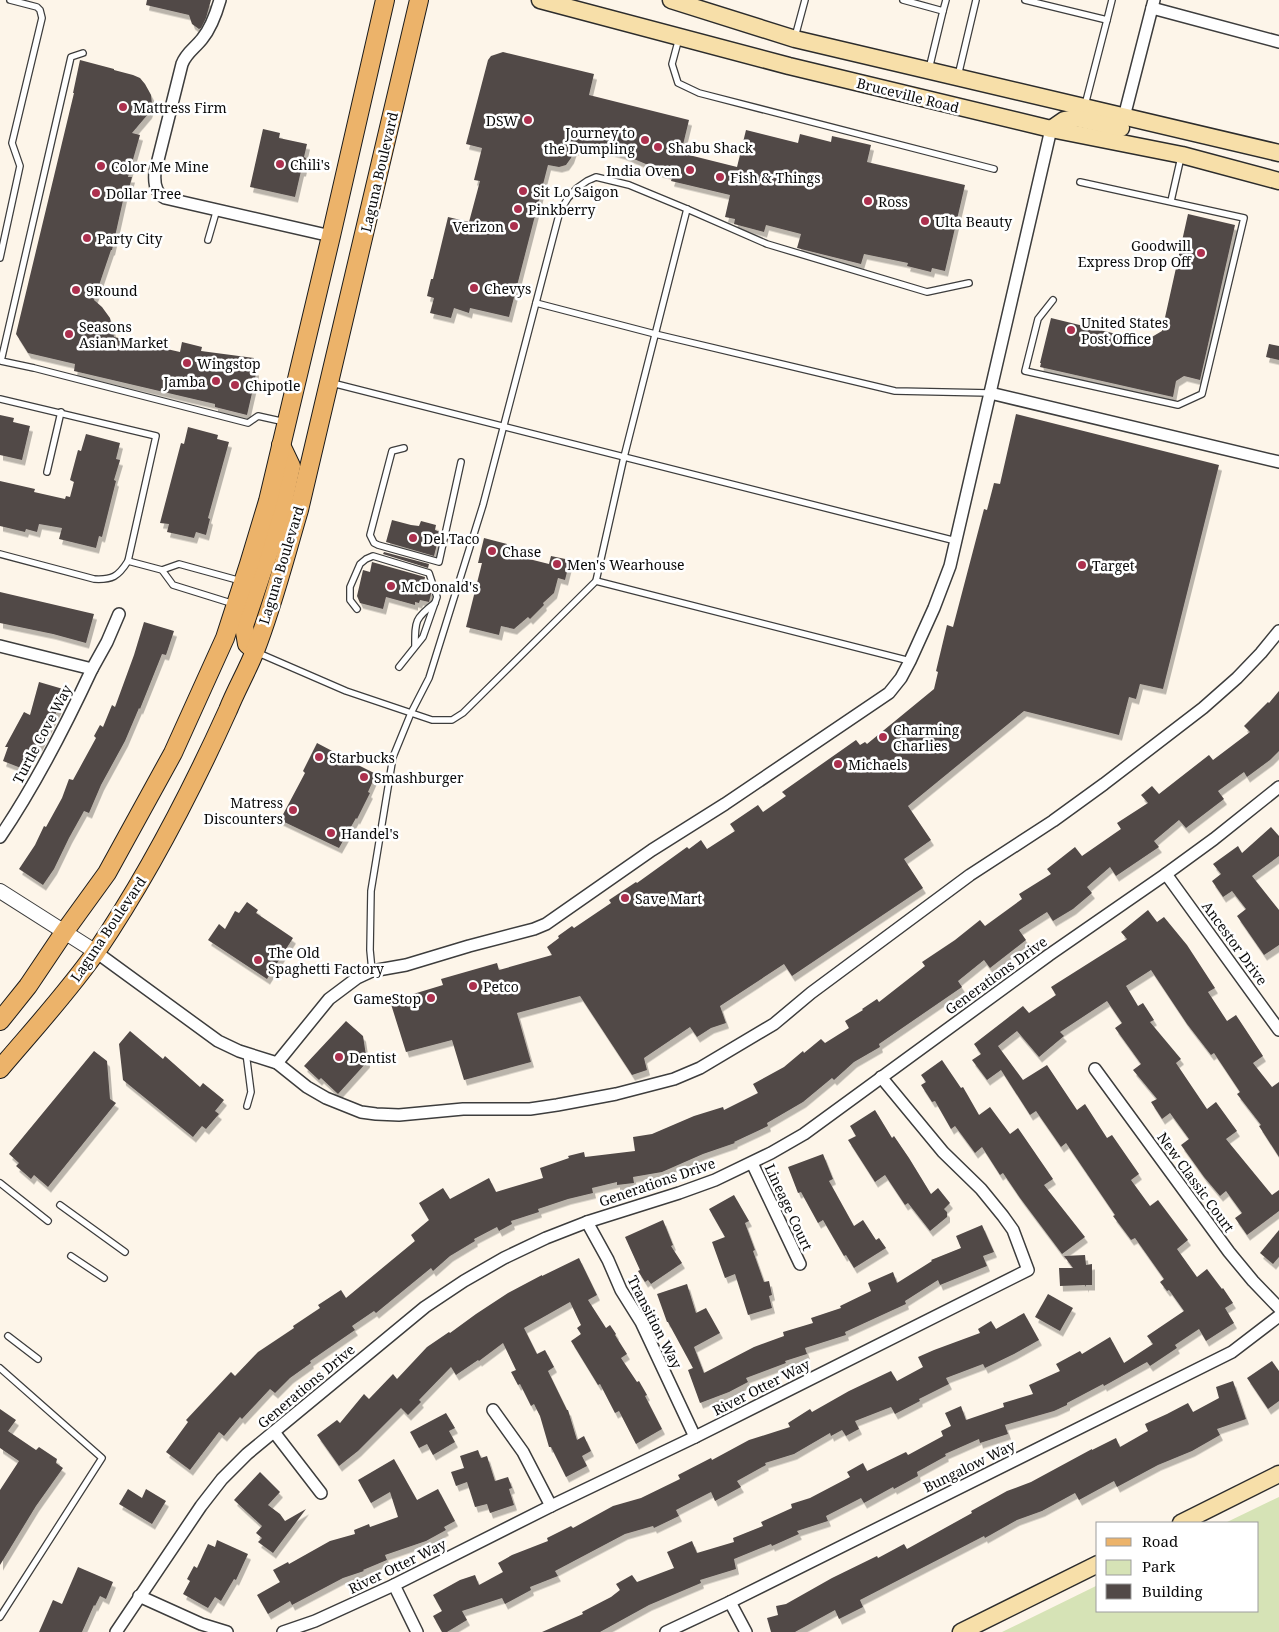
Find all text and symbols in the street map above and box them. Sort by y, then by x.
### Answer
street label: Bruceville Road [855,73,962,117]
place label: Mattress Firm [133,98,227,117]
marker: Mattress Firm [117,101,129,113]
street label: Laguna Boulevard [356,110,402,234]
place label: DSW [486,111,518,130]
marker: DSW [522,114,534,126]
place label: Journey to the Dumpling [544,123,635,158]
marker: Journey to the Dumpling [639,134,651,146]
place label: Shabu Shack [668,138,754,157]
marker: Shabu Shack [652,141,664,153]
place label: Chili's [290,155,330,174]
place label: Color Me Mine [111,157,209,176]
marker: Chili's [274,158,286,170]
marker: Color Me Mine [95,160,107,172]
place label: India Oven [606,161,680,180]
marker: India Oven [684,164,696,176]
place label: Fish & Things [730,168,820,187]
marker: Fish & Things [714,171,726,183]
place label: Sit Lo Saigon [533,182,619,201]
place label: Dollar Tree [106,184,181,203]
marker: Sit Lo Saigon [517,185,529,197]
marker: Dollar Tree [90,187,102,199]
place label: Ross [878,192,908,211]
marker: Ross [862,195,874,207]
place label: Pinkberry [528,200,595,219]
marker: Pinkberry [512,203,524,215]
place label: Ulta Beauty [935,212,1012,231]
marker: Ulta Beauty [919,215,931,227]
place label: Verizon [453,217,504,236]
marker: Verizon [508,220,520,232]
place label: Party City [97,229,162,248]
marker: Party City [81,232,93,244]
place label: Goodwill Express Drop Off [1078,236,1192,271]
marker: Goodwill Express Drop Off [1195,247,1207,259]
place label: Chevys [484,279,531,298]
place label: 9Round [86,281,138,300]
marker: Chevys [468,282,480,294]
marker: 9Round [70,284,82,296]
place label: United States Post Office [1081,313,1168,348]
place label: Seasons Asian Market [79,317,168,352]
marker: United States Post Office [1065,324,1077,336]
marker: Seasons Asian Market [63,328,75,340]
place label: Wingstop [197,354,261,373]
marker: Wingstop [181,357,193,369]
place label: Jamba [162,372,206,391]
marker: Jamba [210,375,222,387]
place label: Chipotle [245,376,300,395]
marker: Chipotle [229,379,241,391]
street label: Laguna Boulevard [254,503,308,626]
place label: Del Taco [423,529,480,548]
marker: Del Taco [407,532,419,544]
place label: Chase [502,542,541,561]
marker: Chase [486,545,498,557]
place label: Men's Wearhouse [567,555,685,574]
place label: Target [1092,556,1135,575]
marker: Men's Wearhouse [551,558,563,570]
marker: Target [1076,559,1088,571]
place label: McDonald's [401,577,479,596]
marker: McDonald's [385,580,397,592]
street label: Turtle Cove Way [8,681,76,787]
place label: Charming Charlies [893,720,960,755]
marker: Charming Charlies [877,731,889,743]
place label: Starbucks [329,748,395,767]
marker: Starbucks [313,751,325,763]
place label: Michaels [848,755,907,774]
marker: Michaels [832,758,844,770]
place label: Smashburger [374,768,464,787]
marker: Smashburger [358,771,370,783]
place label: Matress Discounters [204,793,283,828]
marker: Matress Discounters [287,804,299,816]
place label: Handel's [341,824,399,843]
marker: Handel's [325,827,337,839]
street label: Laguna Boulevard [66,872,150,985]
place label: Save Mart [635,889,702,908]
marker: Save Mart [619,892,631,904]
street label: Ancestor Drive [1198,897,1272,989]
street label: Generations Drive [941,932,1051,1018]
place label: The Old Spaghetti Factory [268,943,384,978]
marker: The Old Spaghetti Factory [252,954,264,966]
place label: Petco [483,977,519,996]
marker: Petco [467,980,479,992]
place label: GameStop [353,989,421,1008]
marker: GameStop [425,992,437,1004]
place label: Dentist [349,1048,396,1067]
marker: Dentist [333,1051,345,1063]
street label: New Classic Court [1153,1128,1239,1236]
street label: Generations Drive [596,1153,718,1211]
street label: Lineage Court [761,1161,817,1253]
street label: Transition Way [623,1272,687,1372]
street label: Generations Drive [253,1340,359,1432]
street label: River Otter Way [709,1354,813,1420]
street label: Bungalow Way [920,1436,1018,1496]
legend [1096,1522,1259,1612]
text: Road [1142,1531,1178,1551]
street label: River Otter Way [345,1534,449,1598]
text: Park [1142,1556,1176,1576]
text: Building [1142,1581,1203,1601]

